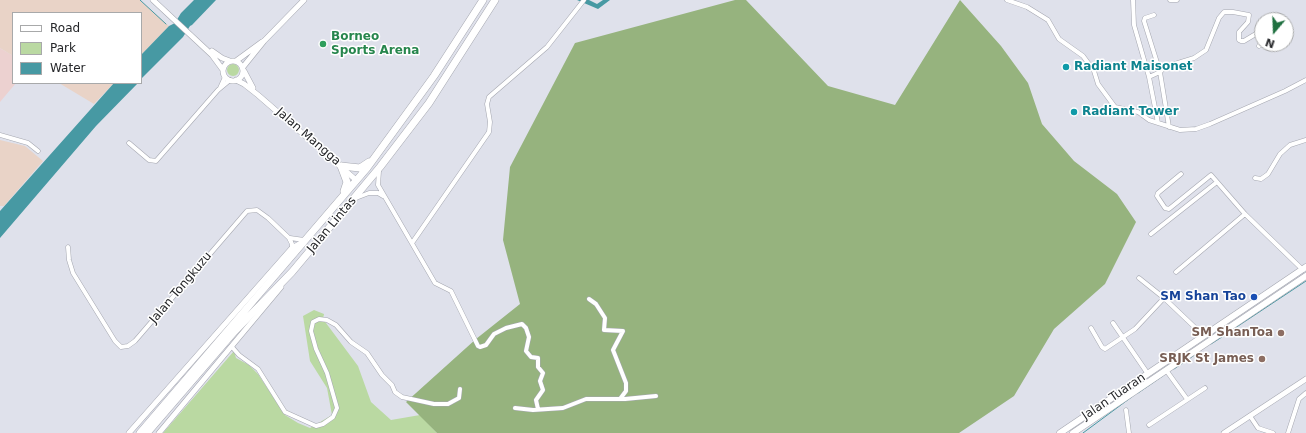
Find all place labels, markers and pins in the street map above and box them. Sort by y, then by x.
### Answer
place label: Borneo Sports Arena [331,30,419,58]
marker: Borneo Sports Arena [318,39,328,49]
place label: Radiant Maisonet [1074,60,1193,74]
marker: Radiant Maisonet [1061,62,1071,72]
place label: Radiant Tower [1082,105,1179,119]
marker: Radiant Tower [1069,107,1079,117]
place label: SM Shan Tao [1160,290,1246,304]
marker: SM Shan Tao [1249,292,1259,302]
place label: SM ShanToa [1191,326,1273,340]
marker: SM ShanToa [1276,328,1286,338]
place label: SRJK St James [1159,352,1254,366]
marker: SRJK St James [1257,354,1267,364]

